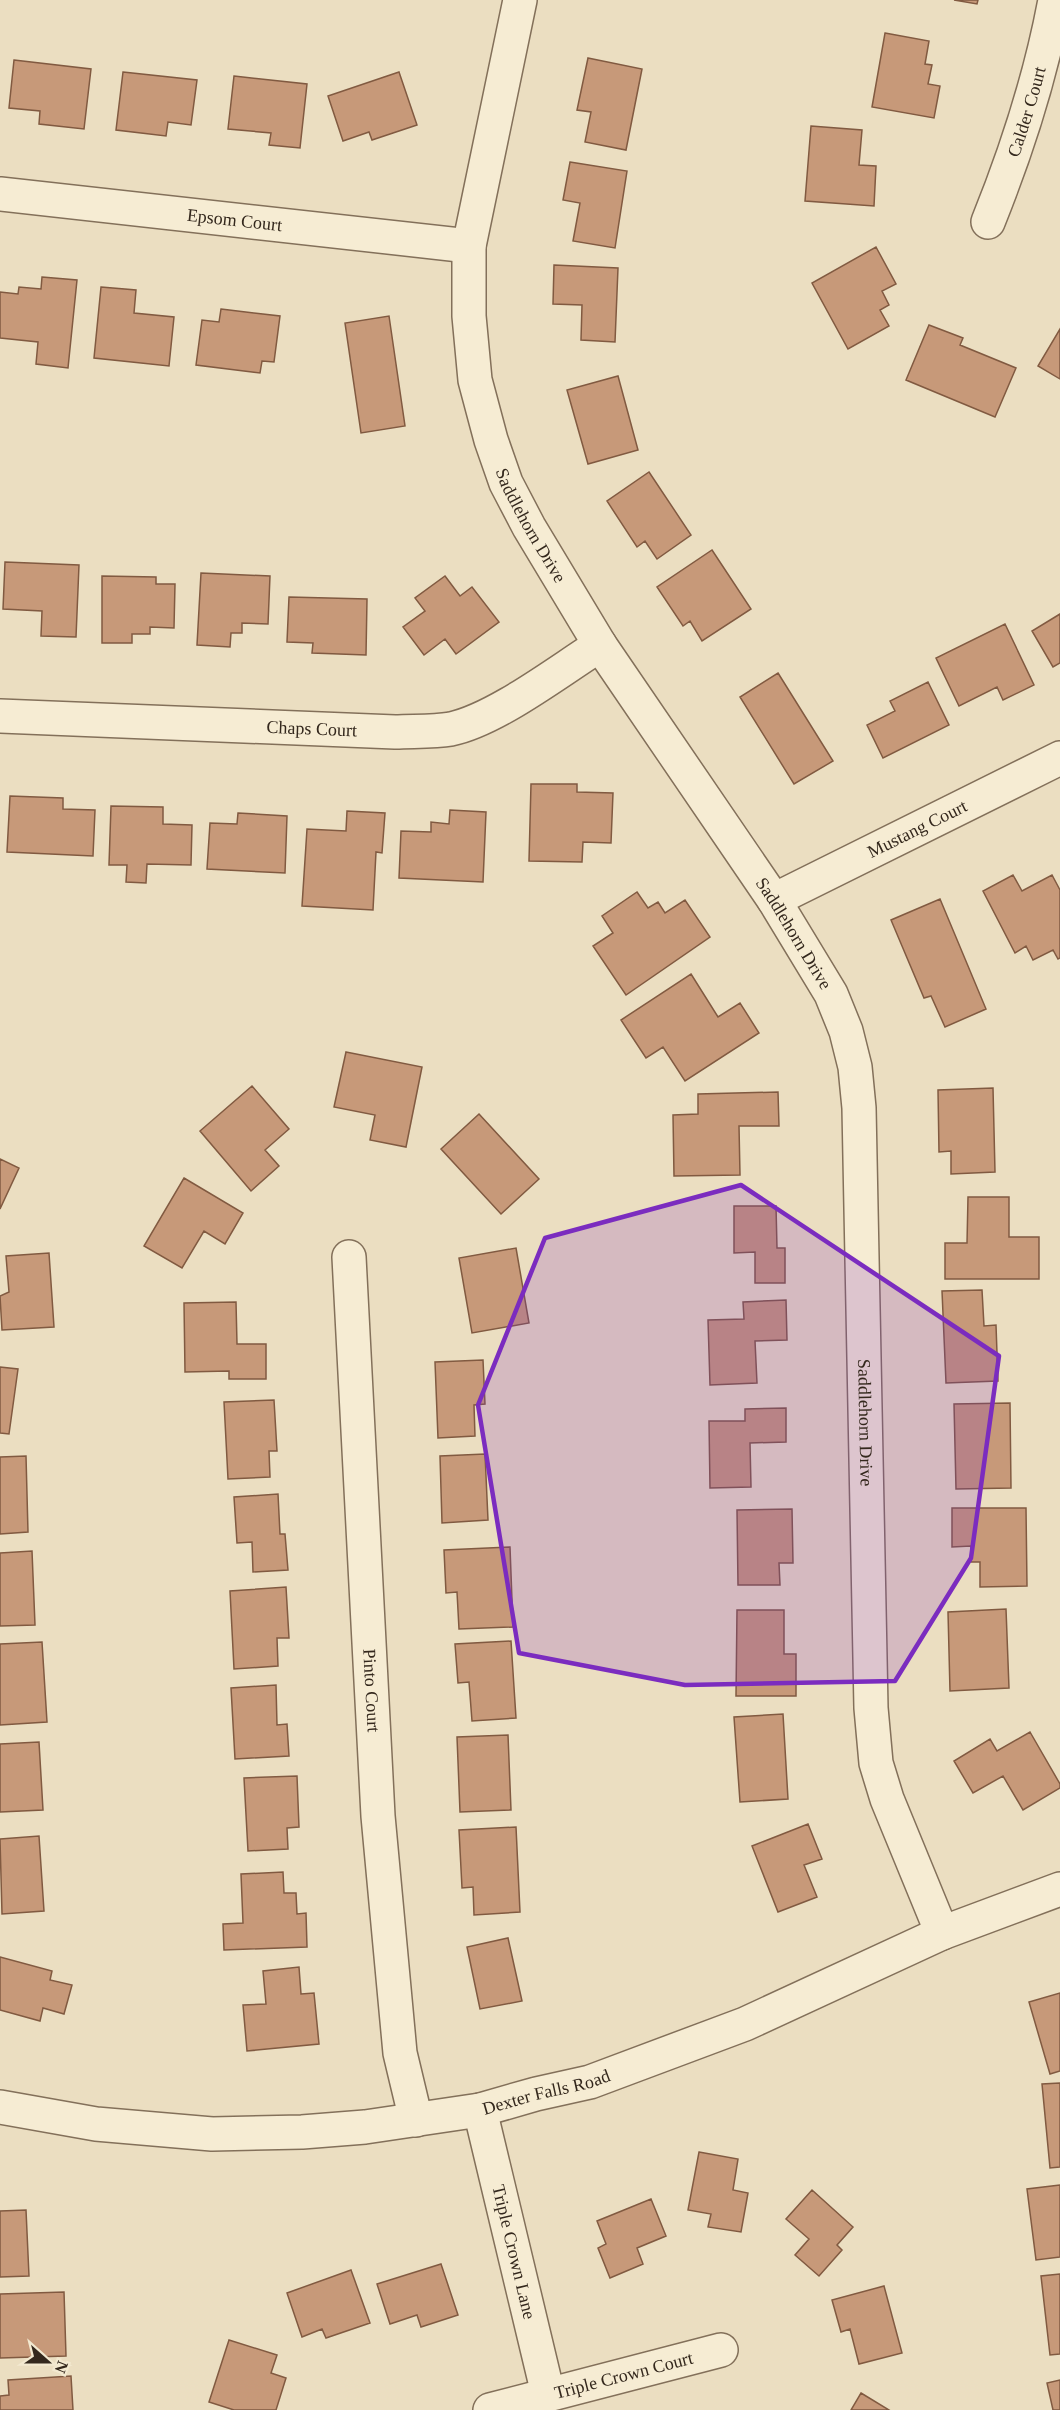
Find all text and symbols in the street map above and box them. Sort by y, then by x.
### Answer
street label: Calder Court [1003,64,1050,160]
street label: Epsom Court [186,205,283,235]
street label: Saddlehorn Drive [492,466,570,586]
street label: Chaps Court [266,717,357,740]
street label: Mustang Court [864,796,970,862]
street label: Saddlehorn Drive [752,874,836,993]
street label: Saddlehorn Drive [854,1359,877,1487]
street label: Pinto Court [359,1648,384,1733]
street label: Dexter Falls Road [480,2065,613,2119]
street label: Triple Crown Lane [488,2183,540,2321]
north arrow [18,2332,78,2392]
street label: Triple Crown Court [552,2348,695,2403]
text: N [51,2359,72,2376]

